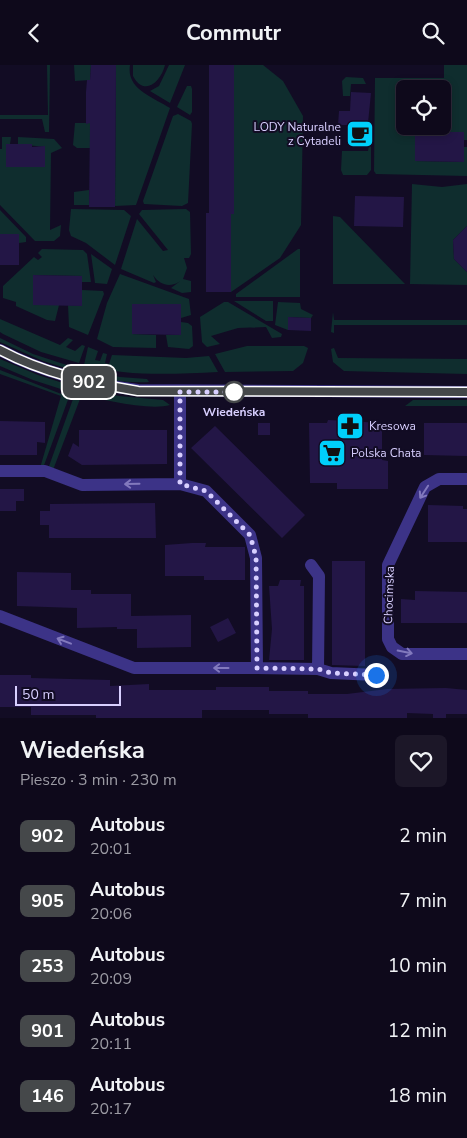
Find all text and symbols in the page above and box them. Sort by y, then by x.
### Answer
text: Commutr [186,18,281,48]
icon: back [20,19,48,47]
icon: search [419,19,447,47]
map controls [396,80,451,135]
button: locate [396,80,451,135]
place label: LODY Naturalne z Cytadeli [254,119,341,149]
cafe icon: LODY Naturalne z Cytadeli [345,119,375,149]
line badge: 902 [60,366,118,398]
text: 902 [73,370,105,394]
marker: Wiedeńska [223,381,245,403]
place label: Wiedeńska [203,404,265,420]
pharmacy icon: Kresowa [335,411,365,441]
place label: Kresowa [369,418,416,434]
supermarket icon: Polska Chata [317,438,347,468]
place label: Polska Chata [351,445,421,461]
one-way arrow [124,479,140,489]
one-way arrow [419,485,429,499]
street label: Chocimska [380,566,398,624]
one-way arrow [56,635,71,644]
one-way arrow [397,648,413,658]
one-way arrow [213,663,230,673]
your location [364,663,389,688]
scale bar [15,683,121,706]
text: 50 m [22,685,54,704]
text: Wiedeńska [20,734,145,766]
button: heart [395,735,447,787]
text: Pieszo · 3 min · 230 m [20,769,177,791]
text: Autobus [90,812,165,838]
text: 2 min [399,823,447,849]
text: 902 [31,824,64,848]
text: 20:01 [90,838,132,860]
text: Autobus [90,877,165,903]
text: 7 min [399,888,447,914]
text: 905 [31,889,64,913]
text: 20:06 [90,903,132,925]
text: Autobus [90,942,165,968]
text: 10 min [388,953,447,979]
text: 253 [31,954,64,978]
text: 20:09 [90,968,132,990]
text: Autobus [90,1007,165,1033]
text: 12 min [388,1018,447,1044]
text: 901 [31,1019,64,1043]
text: 20:11 [90,1033,132,1055]
text: Autobus [90,1072,165,1098]
text: 18 min [388,1083,447,1109]
text: 146 [31,1084,64,1108]
text: 20:17 [90,1098,132,1120]

